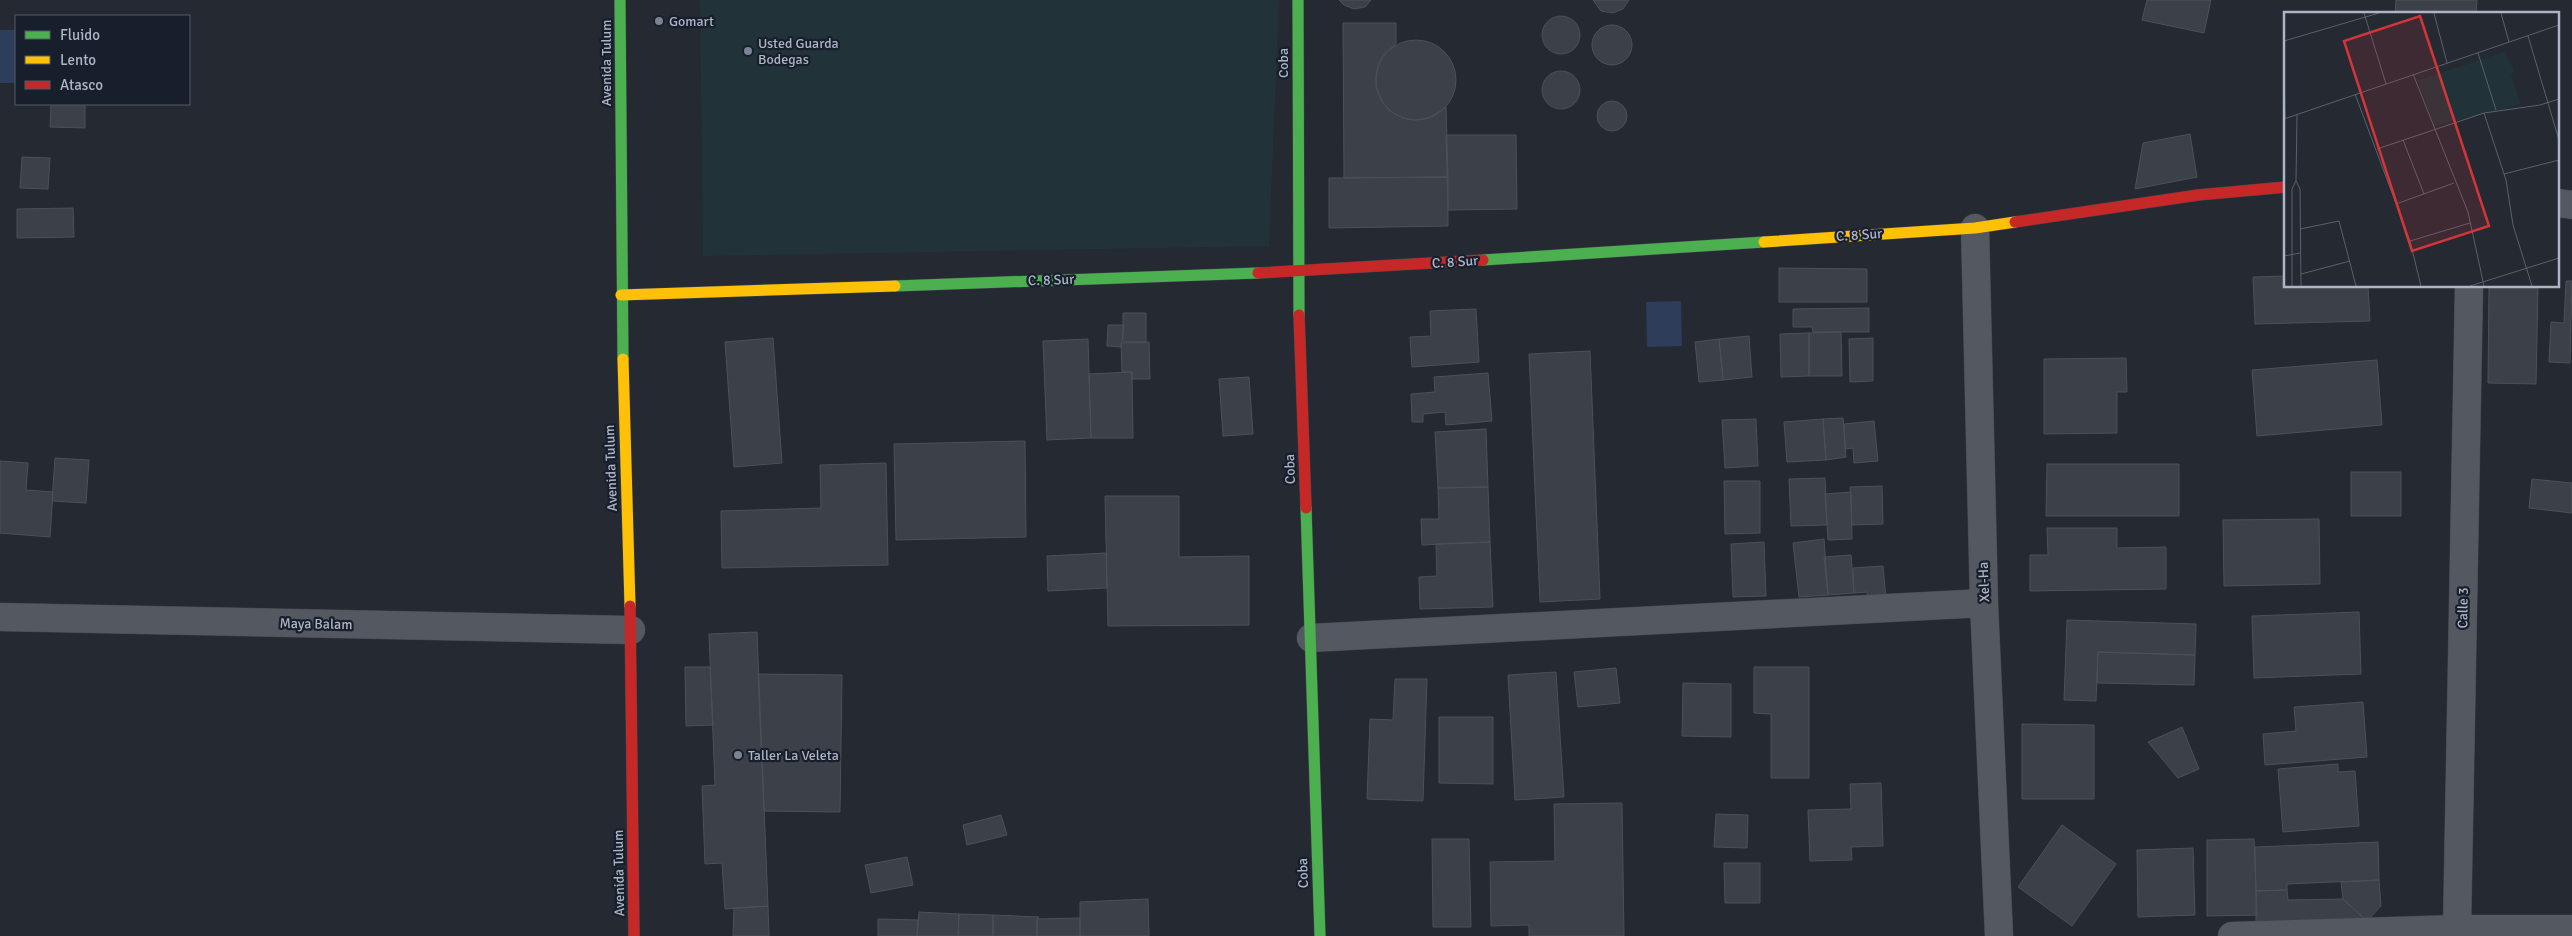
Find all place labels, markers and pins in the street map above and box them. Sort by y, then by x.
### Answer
place label: Gomart [669,13,714,30]
marker: Gomart [653,15,665,27]
place label: Usted Guarda Bodegas [758,35,839,68]
marker: Usted Guarda Bodegas [742,45,754,57]
place label: Taller La Veleta [748,747,839,764]
marker: Taller La Veleta [732,749,744,761]

